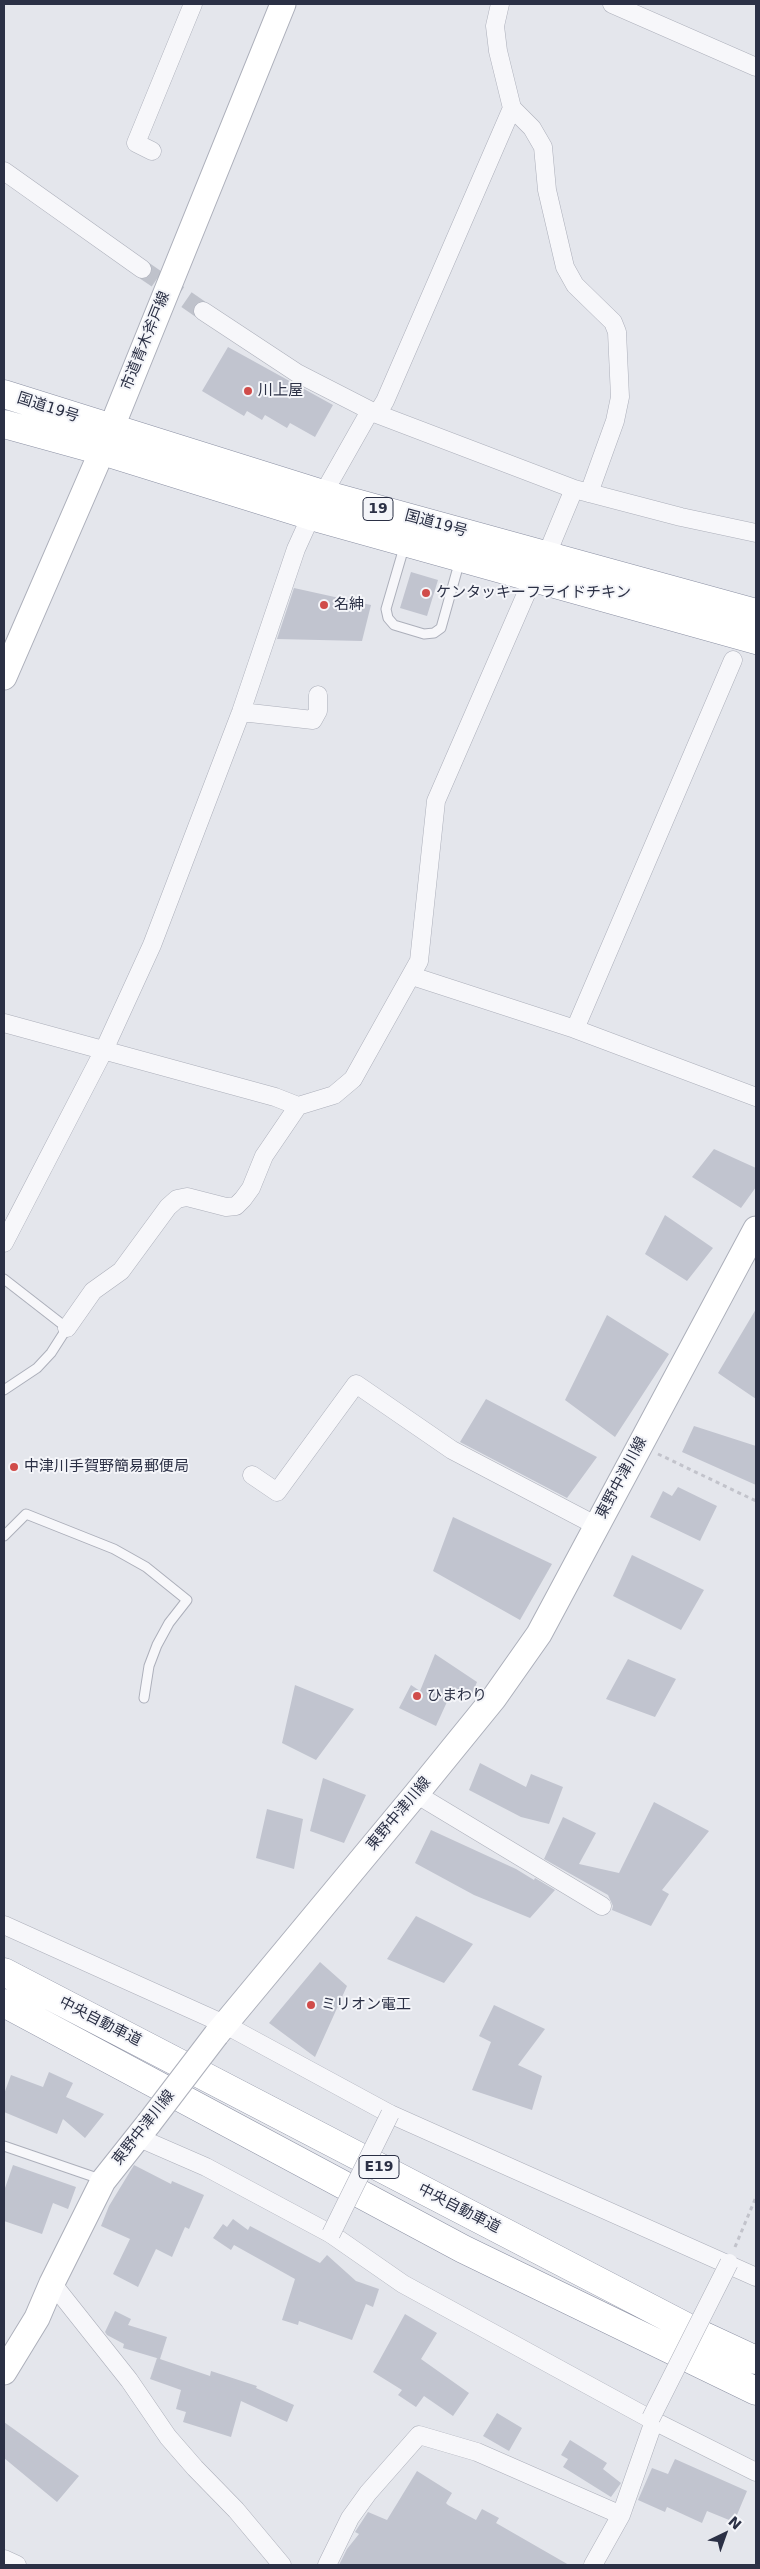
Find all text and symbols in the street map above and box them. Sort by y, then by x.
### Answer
street label: 市道青木斧戸線 [118,289,174,393]
place label: 川上屋 [258,382,303,400]
marker: 川上屋 [242,385,254,397]
street label: 国道19号 [15,390,81,426]
road number: 19 [363,498,393,520]
street label: 国道19号 [403,507,469,541]
place label: ケンタッキーフライドチキン [436,584,631,602]
marker: ケンタッキーフライドチキン [420,587,432,599]
place label: 名紳 [334,596,364,614]
marker: 名紳 [318,599,330,611]
street label: 東野中津川線 [593,1434,651,1522]
place label: 中津川手賀野簡易郵便局 [24,1458,189,1476]
marker: 中津川手賀野簡易郵便局 [8,1461,20,1473]
place label: ひまわり [427,1687,487,1705]
marker: ひまわり [411,1690,423,1702]
street label: 東野中津川線 [363,1774,435,1854]
street label: 中央自動車道 [56,1994,144,2050]
place label: ミリオン電工 [321,1996,411,2014]
marker: ミリオン電工 [305,1999,317,2011]
street label: 東野中津川線 [109,2087,179,2169]
road number: E19 [359,2156,399,2178]
street label: 中央自動車道 [415,2181,503,2237]
north arrow [700,2509,750,2559]
text: N [725,2513,745,2533]

